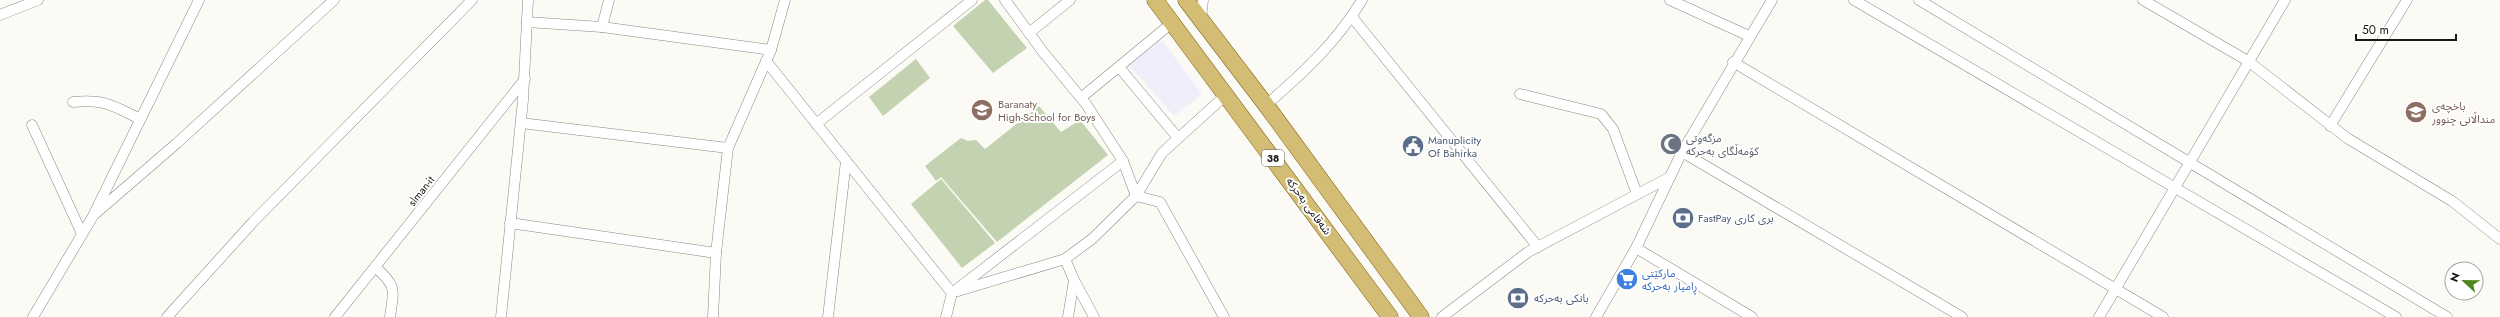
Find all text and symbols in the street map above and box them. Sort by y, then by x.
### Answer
scale bar [2356,16,2456,42]
text: 50 m [2362,21,2389,39]
place label: Baranaty High-School for Boys [998,96,1096,125]
school or university icon: Baranaty High-School for Boys [969,97,995,123]
place label: باخچەی منداڵانی چنوور [2431,98,2495,127]
school or university icon: باخچەی منداڵانی چنوور [2403,99,2429,125]
place label: مزگەوتی کۆمەڵگای بەحرکە [1686,130,1759,159]
mosque icon: مزگەوتی کۆمەڵگای بەحرکە [1658,131,1684,157]
place label: Manuplicity Of Bahirka [1428,132,1481,161]
public building icon: Manuplicity Of Bahirka [1400,133,1426,159]
road number: 38 [1262,150,1284,166]
street label: slman-it [404,172,438,209]
street label: شەقامی بەحرکە [1283,174,1336,238]
bank icon: FastPay بری كاری [1670,205,1696,231]
place label: FastPay بری كاری [1698,210,1774,226]
north arrow [2444,261,2484,301]
place label: مارکێتی ڕامیار بەحرکە [1642,265,1697,295]
supermarket icon: مارکێتی ڕامیار بەحرکە [1614,266,1640,292]
text: N [2446,270,2464,284]
bank icon: بانکی بەحرکە [1505,285,1531,311]
place label: بانکی بەحرکە [1534,290,1589,306]

